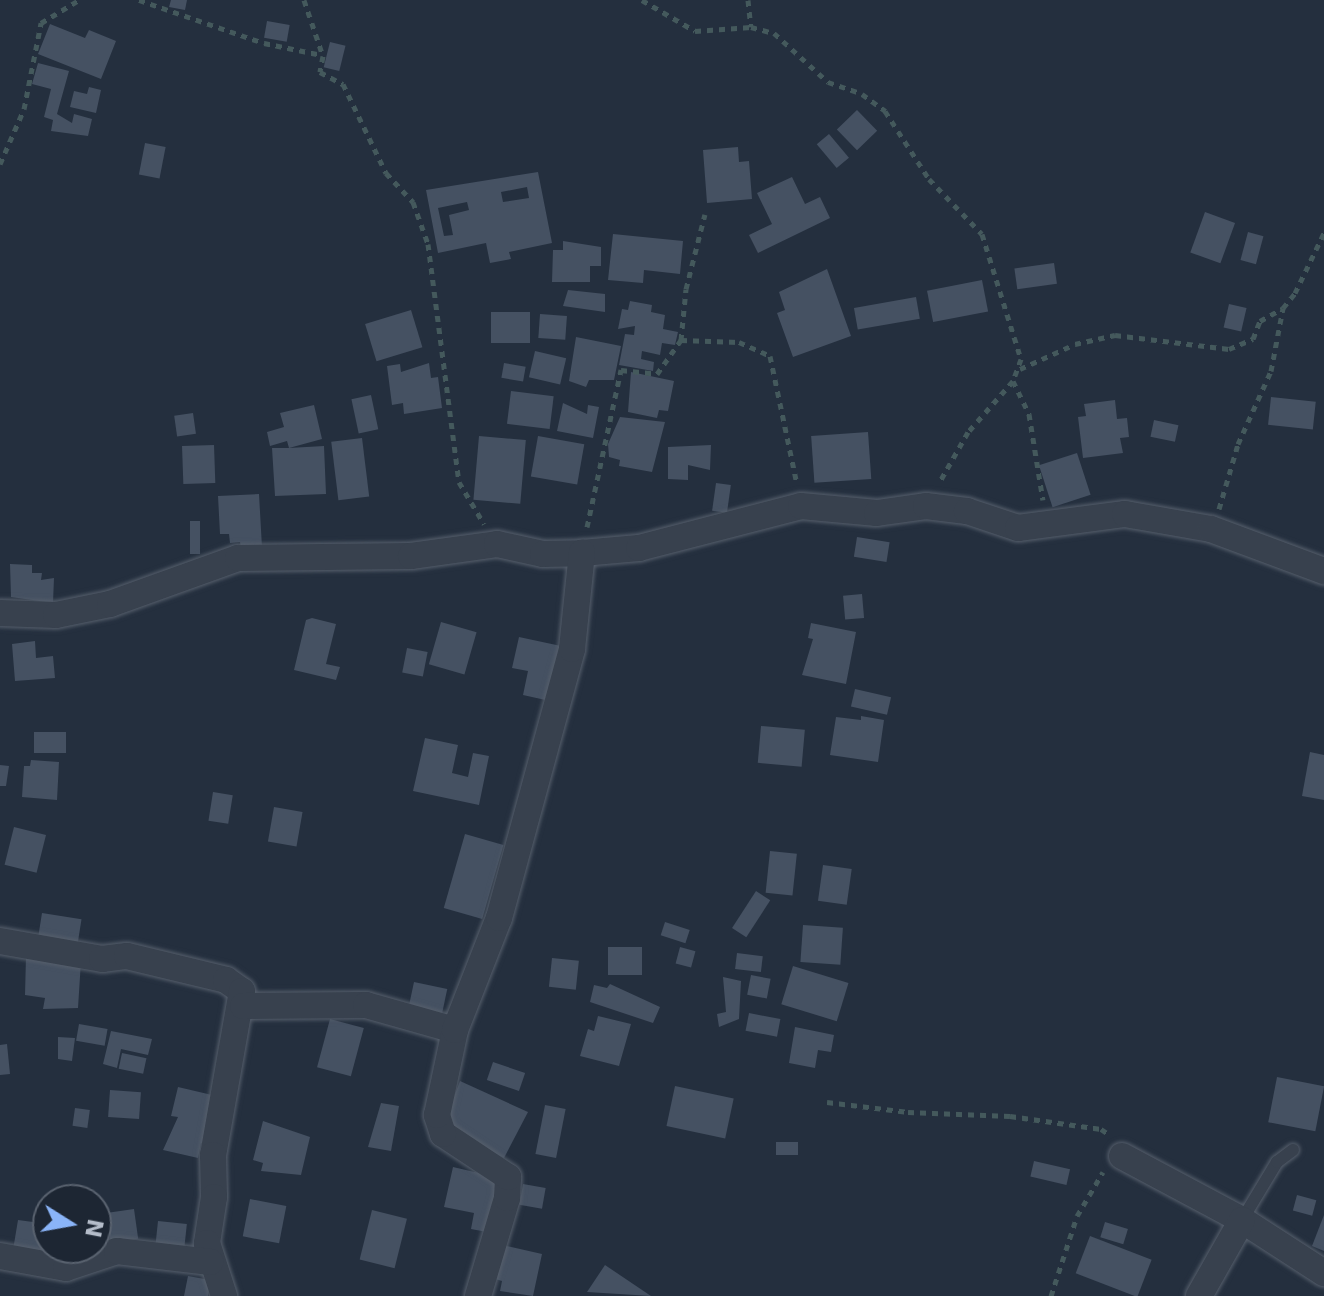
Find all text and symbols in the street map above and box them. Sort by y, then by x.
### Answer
north arrow [32,1184,112,1264]
text: N [80,1217,108,1240]

